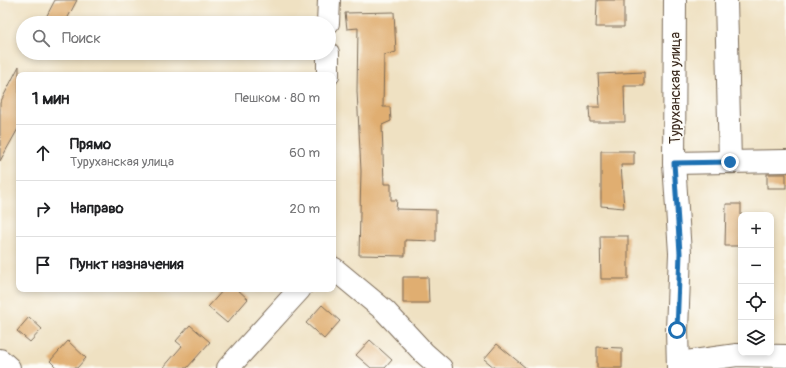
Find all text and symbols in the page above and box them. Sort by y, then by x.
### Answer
search box [16,16,336,60]
icon: search [30,27,52,49]
text: Поиск [62,29,101,48]
street label: Туруханская улица [667,32,684,144]
text: 1 мин [32,88,70,109]
text: Пешком · 80 m [235,90,320,106]
text: Прямо [70,135,111,154]
icon: ahead [32,142,54,164]
text: 60 m [289,145,320,161]
route end [721,153,739,171]
text: Туруханская улица [70,154,174,170]
icon: right [32,198,54,220]
text: Направо [70,199,124,218]
text: 20 m [289,201,320,217]
map controls [738,212,774,356]
button: + [738,212,774,248]
button: − [738,248,774,284]
icon: arrive [32,254,54,276]
text: Пункт назначения [70,255,184,274]
button: locate [738,284,774,320]
button: layers [738,320,774,356]
route start [668,321,686,339]

